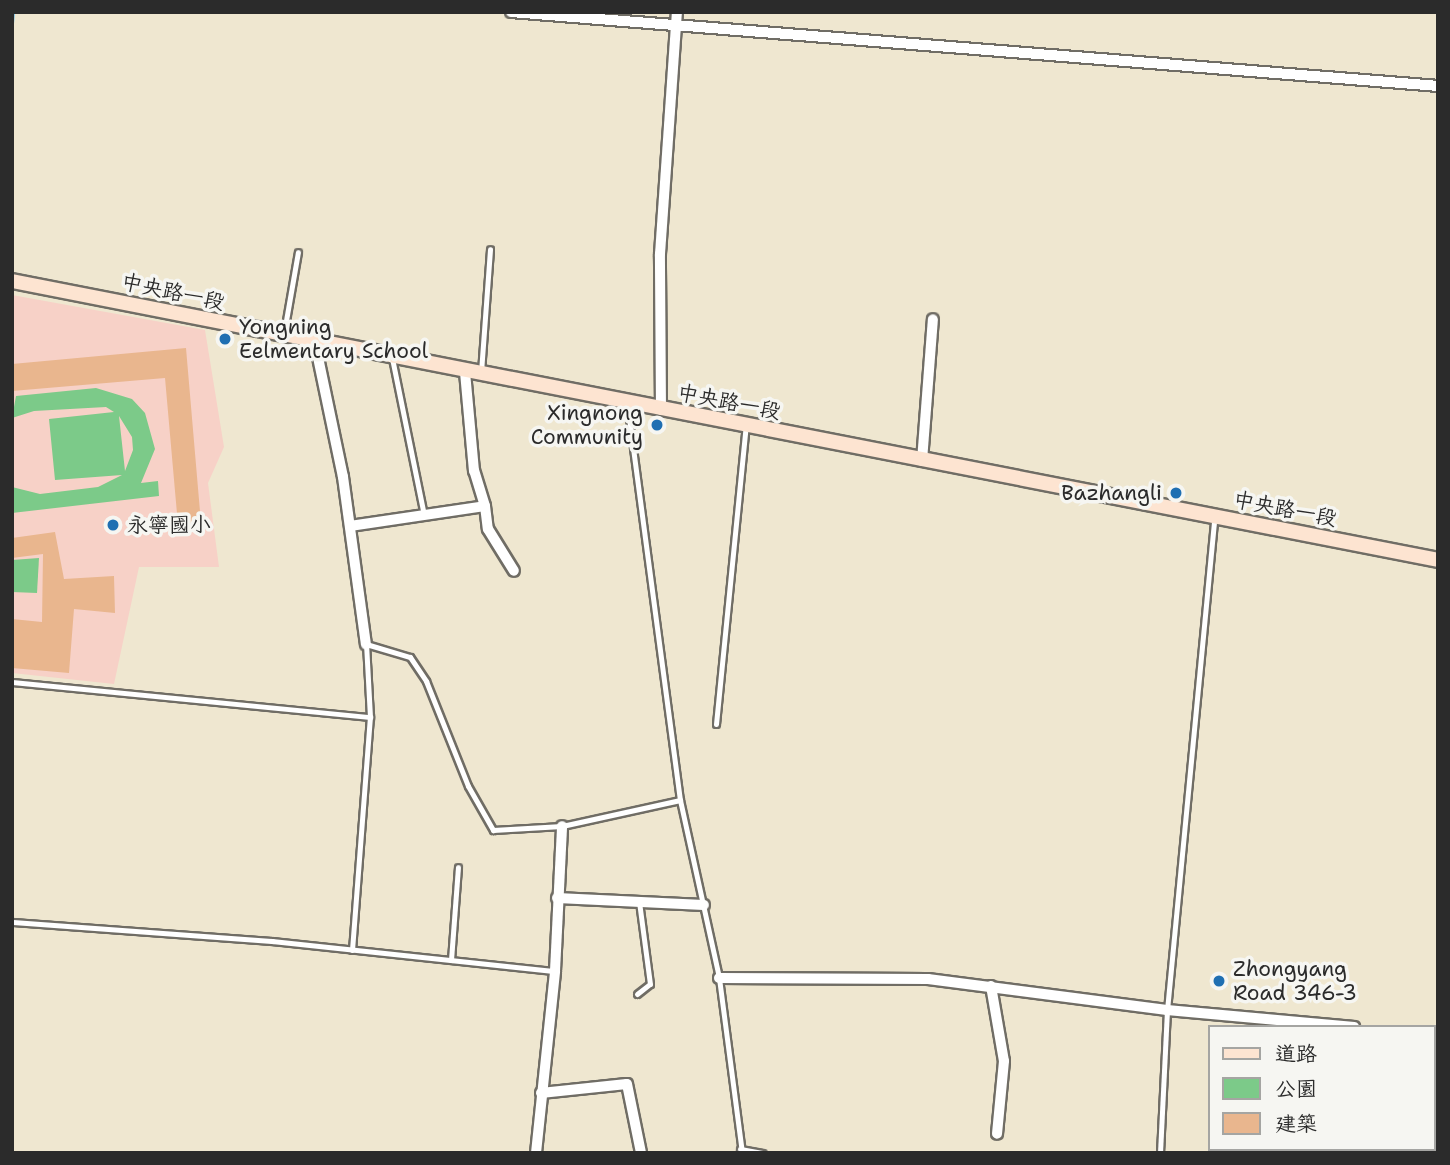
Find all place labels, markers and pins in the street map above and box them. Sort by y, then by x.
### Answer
place label: Yongning Eelmentary School [239,314,428,364]
marker: Yongning Eelmentary School [217,331,233,347]
place label: Xingnong Community [531,400,643,450]
marker: Xingnong Community [649,417,665,433]
place label: Bazhangli [1061,480,1162,506]
marker: Bazhangli [1168,485,1184,501]
place label: 永寧國小 [127,512,211,538]
marker: 永寧國小 [105,517,121,533]
place label: Zhongyang Road 346-3 [1233,956,1357,1006]
marker: Zhongyang Road 346-3 [1211,973,1227,989]

